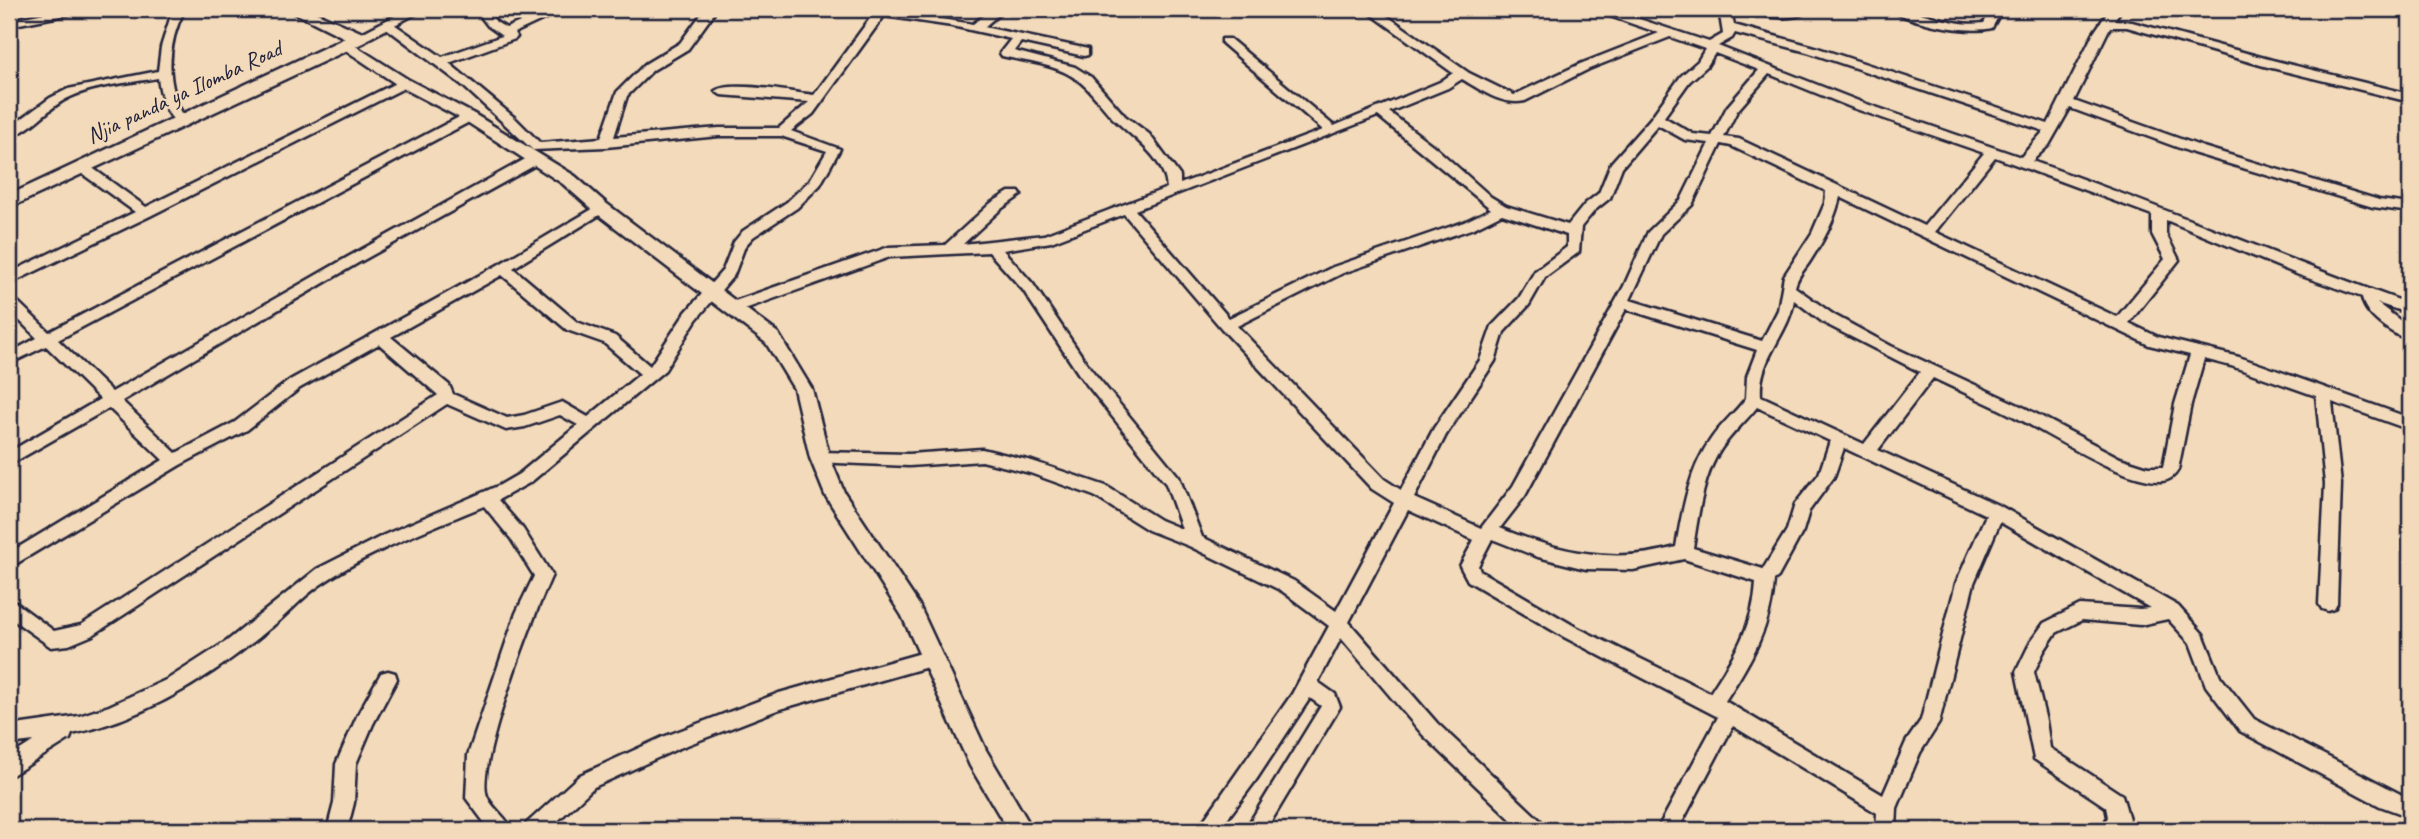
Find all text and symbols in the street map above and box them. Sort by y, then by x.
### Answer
street label: Njia panda ya Ilomba Road [82,33,289,150]

